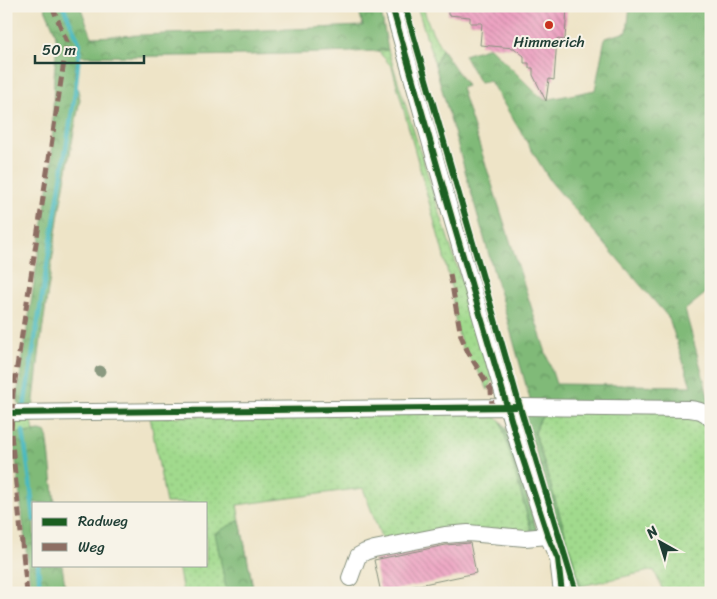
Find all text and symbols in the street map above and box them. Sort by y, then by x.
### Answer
marker: Himmerich [543,19,555,31]
place label: Himmerich [513,29,585,55]
scale bar [35,32,144,64]
text: 50 m [42,37,77,63]
legend [32,502,208,566]
text: Radweg [78,508,128,534]
north arrow [634,516,684,566]
text: N [640,519,664,546]
text: Weg [78,534,105,560]

